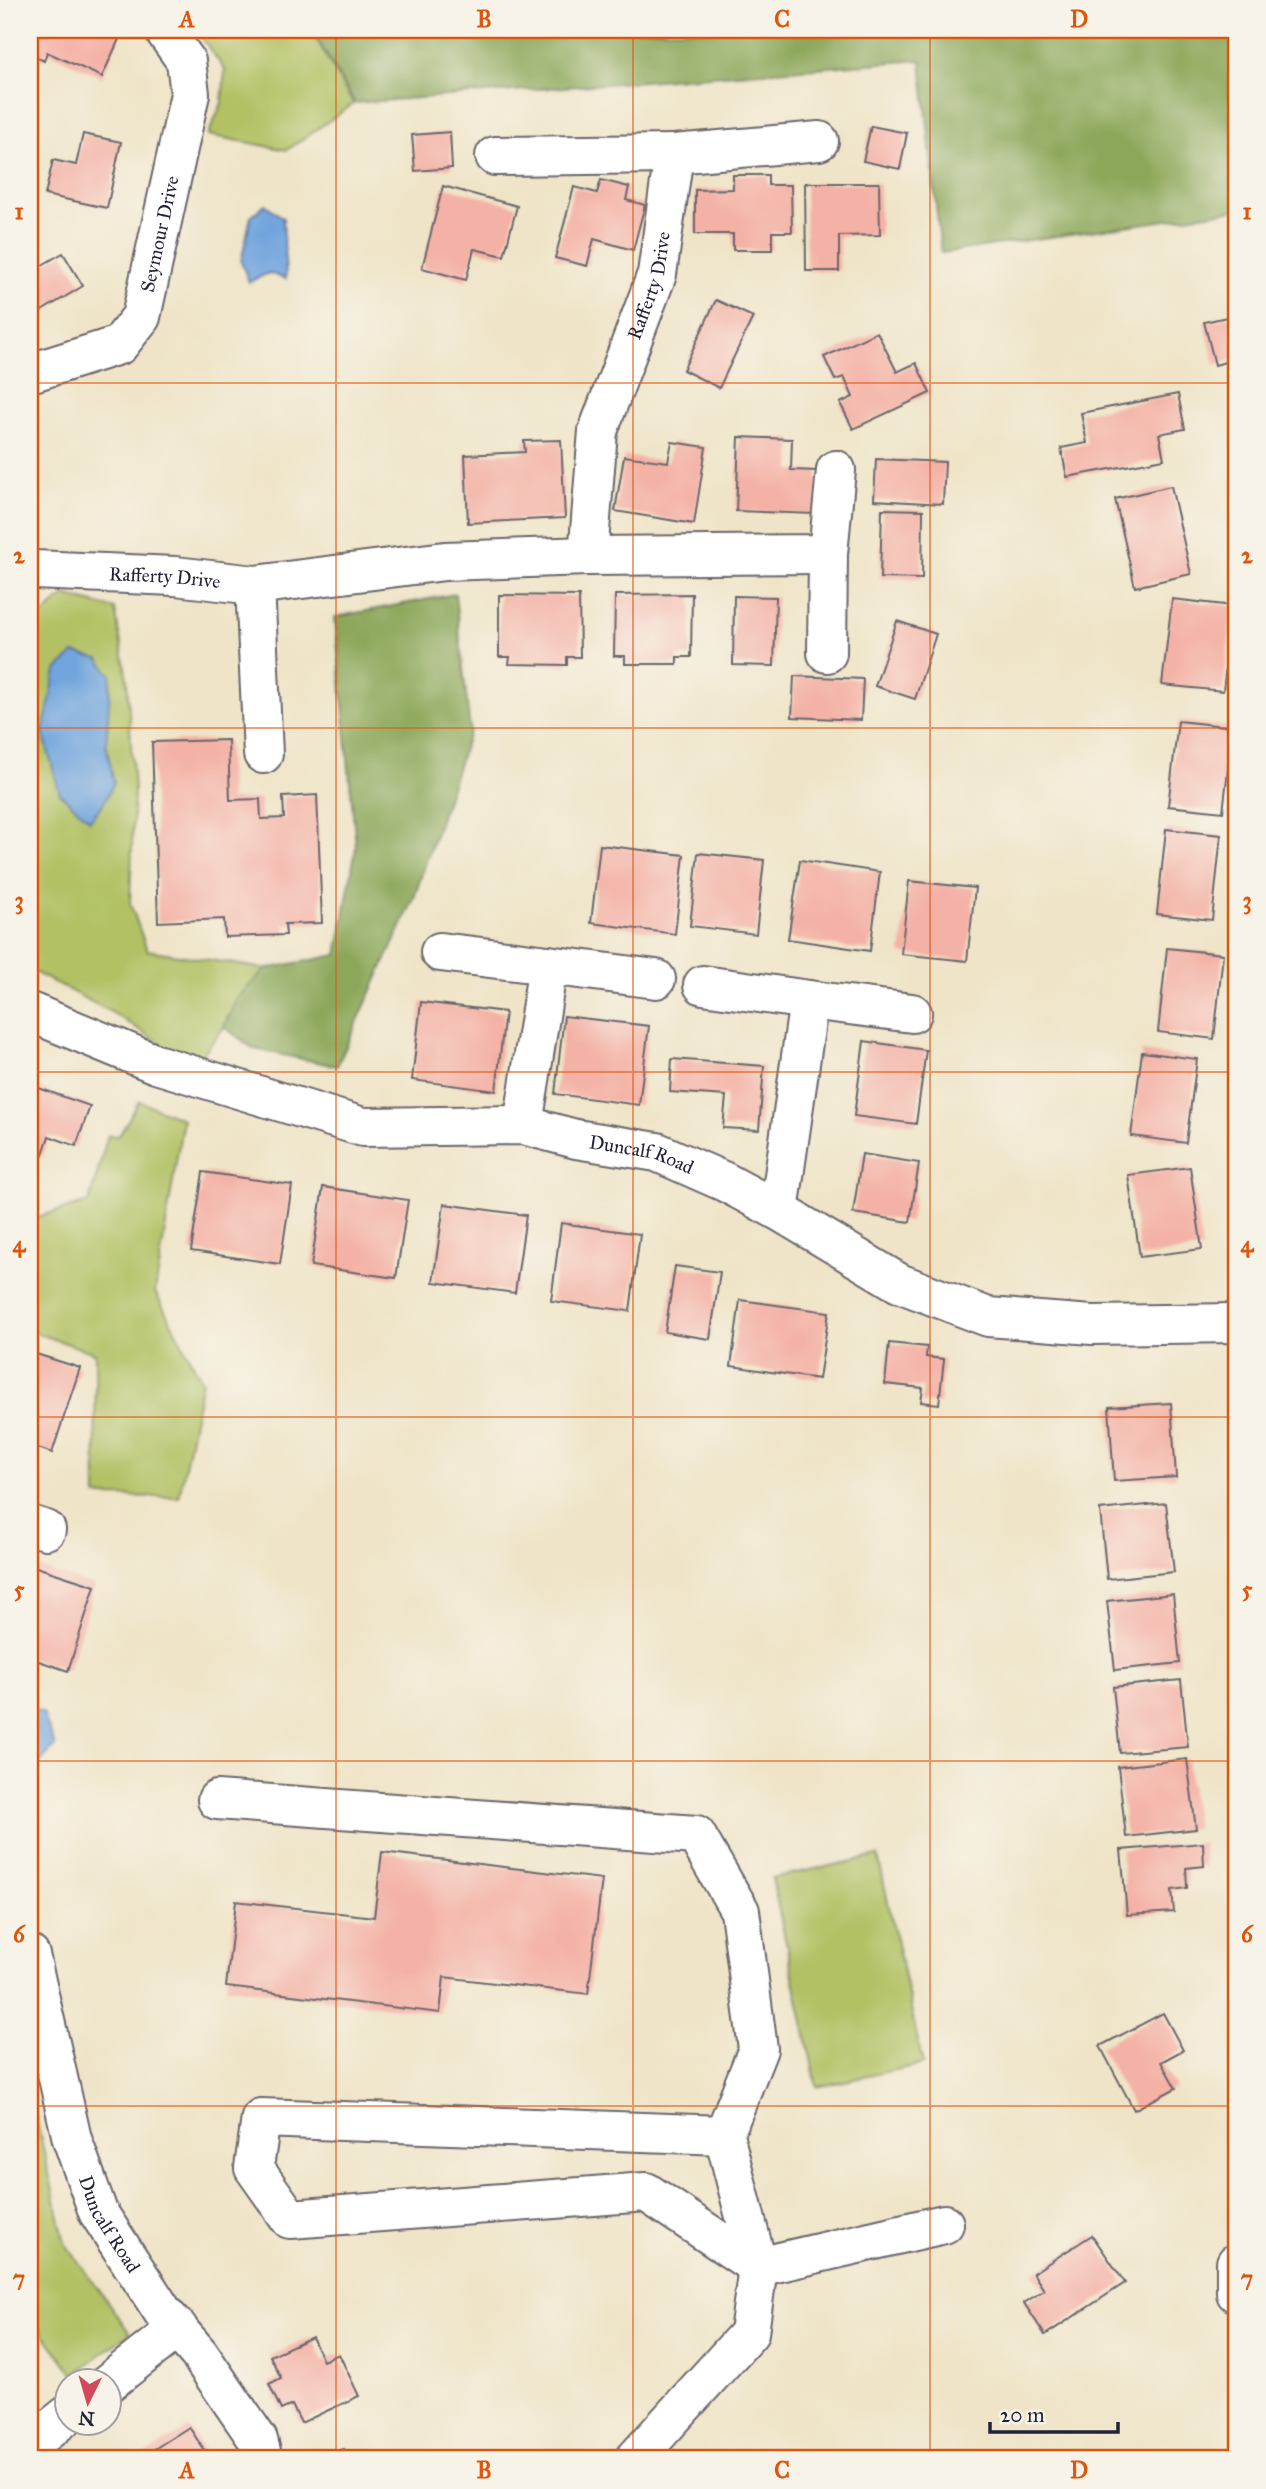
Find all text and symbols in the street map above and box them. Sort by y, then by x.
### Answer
text: A [177,5,195,33]
text: B [476,5,492,33]
text: C [774,5,790,33]
text: D [1070,5,1088,33]
street label: Seymour Drive [136,174,184,294]
text: 1 [14,197,24,225]
text: 1 [1242,197,1252,225]
street label: Rafferty Drive [622,230,675,343]
text: 2 [13,541,25,569]
text: 2 [1241,541,1253,569]
street label: Rafferty Drive [109,562,222,593]
text: 3 [14,886,24,915]
text: 3 [1242,886,1252,915]
street label: Duncalf Road [588,1130,698,1179]
text: 4 [13,1230,27,1258]
text: 4 [1241,1230,1255,1258]
text: 5 [14,1575,25,1603]
text: 5 [1242,1575,1253,1603]
text: 6 [13,1920,26,1948]
text: 6 [1241,1920,1254,1948]
street label: Duncalf Road [74,2172,145,2277]
text: 7 [13,2264,25,2292]
text: 7 [1241,2264,1253,2292]
north arrow [52,2366,122,2436]
scale bar [990,2391,1117,2435]
text: 20 m [1000,2402,1045,2428]
text: N [78,2406,96,2431]
text: A [177,2456,195,2484]
text: B [476,2456,492,2484]
text: C [774,2456,790,2484]
text: D [1070,2456,1088,2484]

